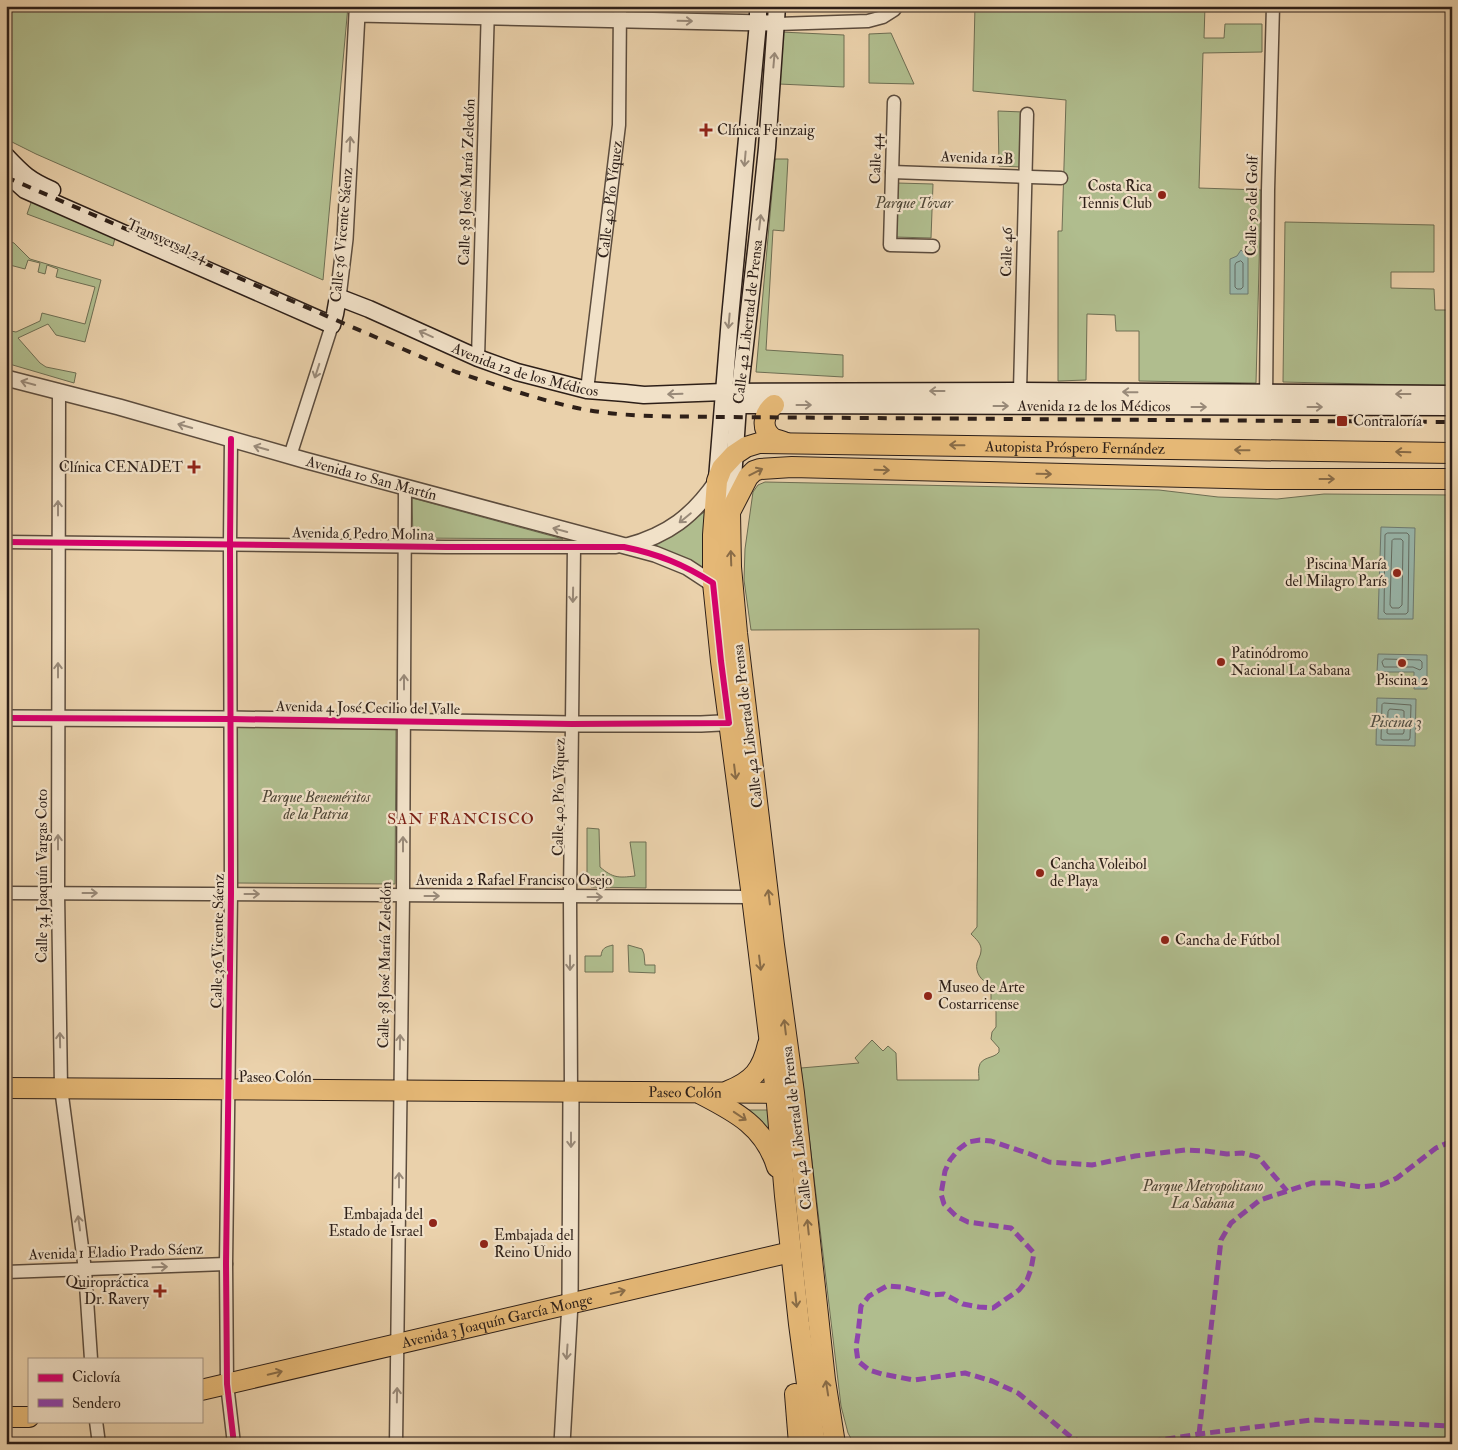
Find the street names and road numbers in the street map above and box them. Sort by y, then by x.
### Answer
street label: Calle 38 José María Zeledón [455,98,480,266]
street label: Calle 44 [866,133,886,184]
street label: Calle 40 Pío Víquez [593,139,627,259]
street label: Avenida 12B [939,147,1014,169]
street label: Calle 50 del Golf [1242,153,1262,256]
street label: Calle 36 Vicente Sáenz [327,167,357,303]
street label: Transversal 24 [124,215,211,268]
street label: Calle 46 [997,226,1017,277]
street label: Calle 42 Libertad de Prensa [729,238,767,405]
street label: Avenida 12 de los Médicos [448,338,599,400]
street label: Avenida 12 de los Médicos [1017,396,1170,416]
street label: Autopista Próspero Fernández [984,437,1165,458]
street label: Avenida 10 San Martín [303,451,439,505]
street label: Avenida 6 Pedro Molina [291,523,435,545]
street label: Calle 42 Libertad de Prensa [728,642,767,809]
street label: Avenida 4 José Cecilio del Valle [275,697,460,720]
street label: Calle 40 Pío Víquez [548,738,570,856]
street label: Calle 34 Joaquín Vargas Coto [33,789,53,963]
street label: Avenida 2 Rafael Francisco Osejo [415,871,612,890]
street label: Calle 36 Vicente Sáenz [207,873,229,1009]
street label: Calle 38 José María Zeledón [374,881,397,1049]
street label: Calle 42 Libertad de Prensa [777,1044,816,1211]
street label: Paseo Colón [238,1068,312,1087]
street label: Paseo Colón [648,1083,722,1102]
street label: Avenida 1 Eladio Prado Sáenz [27,1239,204,1265]
street label: Avenida 3 Joaquín García Monge [399,1289,594,1352]

